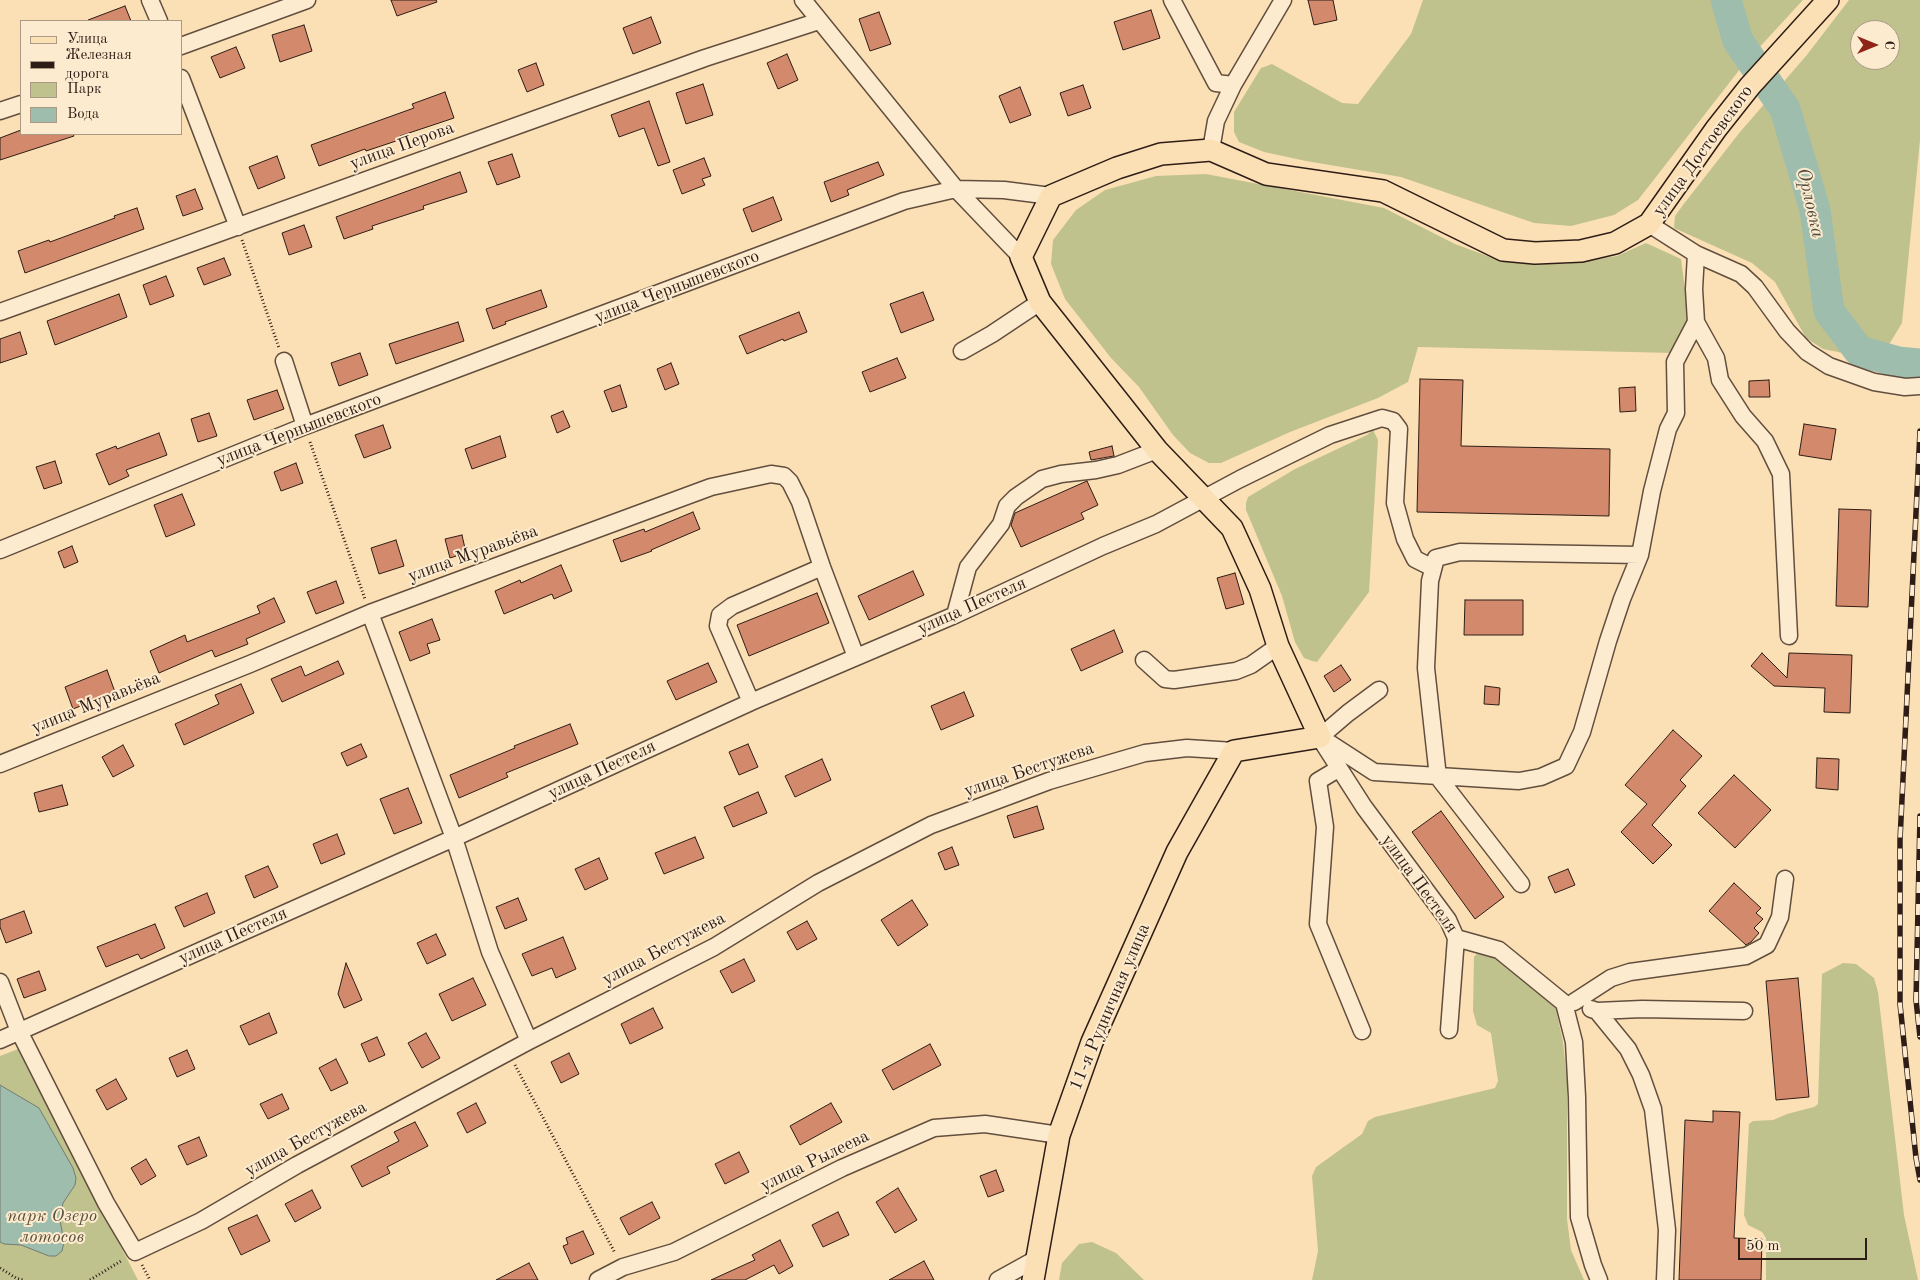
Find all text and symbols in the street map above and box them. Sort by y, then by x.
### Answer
legend [20,20,182,135]
north arrow [1850,20,1900,70]
text: Улица [67,32,108,47]
text: С [1882,40,1896,50]
text: Железная дорога [65,48,132,82]
street label: улица Достоевского [1648,81,1758,221]
text: Парк [67,82,102,97]
text: Вода [67,107,99,122]
street label: улица Перова [347,117,457,175]
water label: Орловка [1791,166,1829,240]
street label: улица Чернышевского [591,246,763,328]
street label: улица Чернышевского [213,389,385,471]
street label: улица Муравьёва [405,520,541,588]
street label: улица Пестеля [914,572,1030,640]
street label: улица Муравьёва [29,667,163,739]
street label: улица Пестеля [545,736,659,804]
street label: улица Бестужева [961,738,1097,802]
street label: улица Пестеля [1376,830,1462,938]
street label: улица Пестеля [175,902,291,970]
street label: улица Бестужева [599,908,729,990]
street label: 11-я Рудничная улица [1065,920,1155,1094]
street label: улица Бестужева [241,1097,371,1181]
street label: улица Рылеева [757,1125,873,1197]
park label: парк Озеро лотосов [7,1205,97,1248]
scale bar [1740,1228,1869,1260]
text: 50 m [1746,1239,1780,1254]

